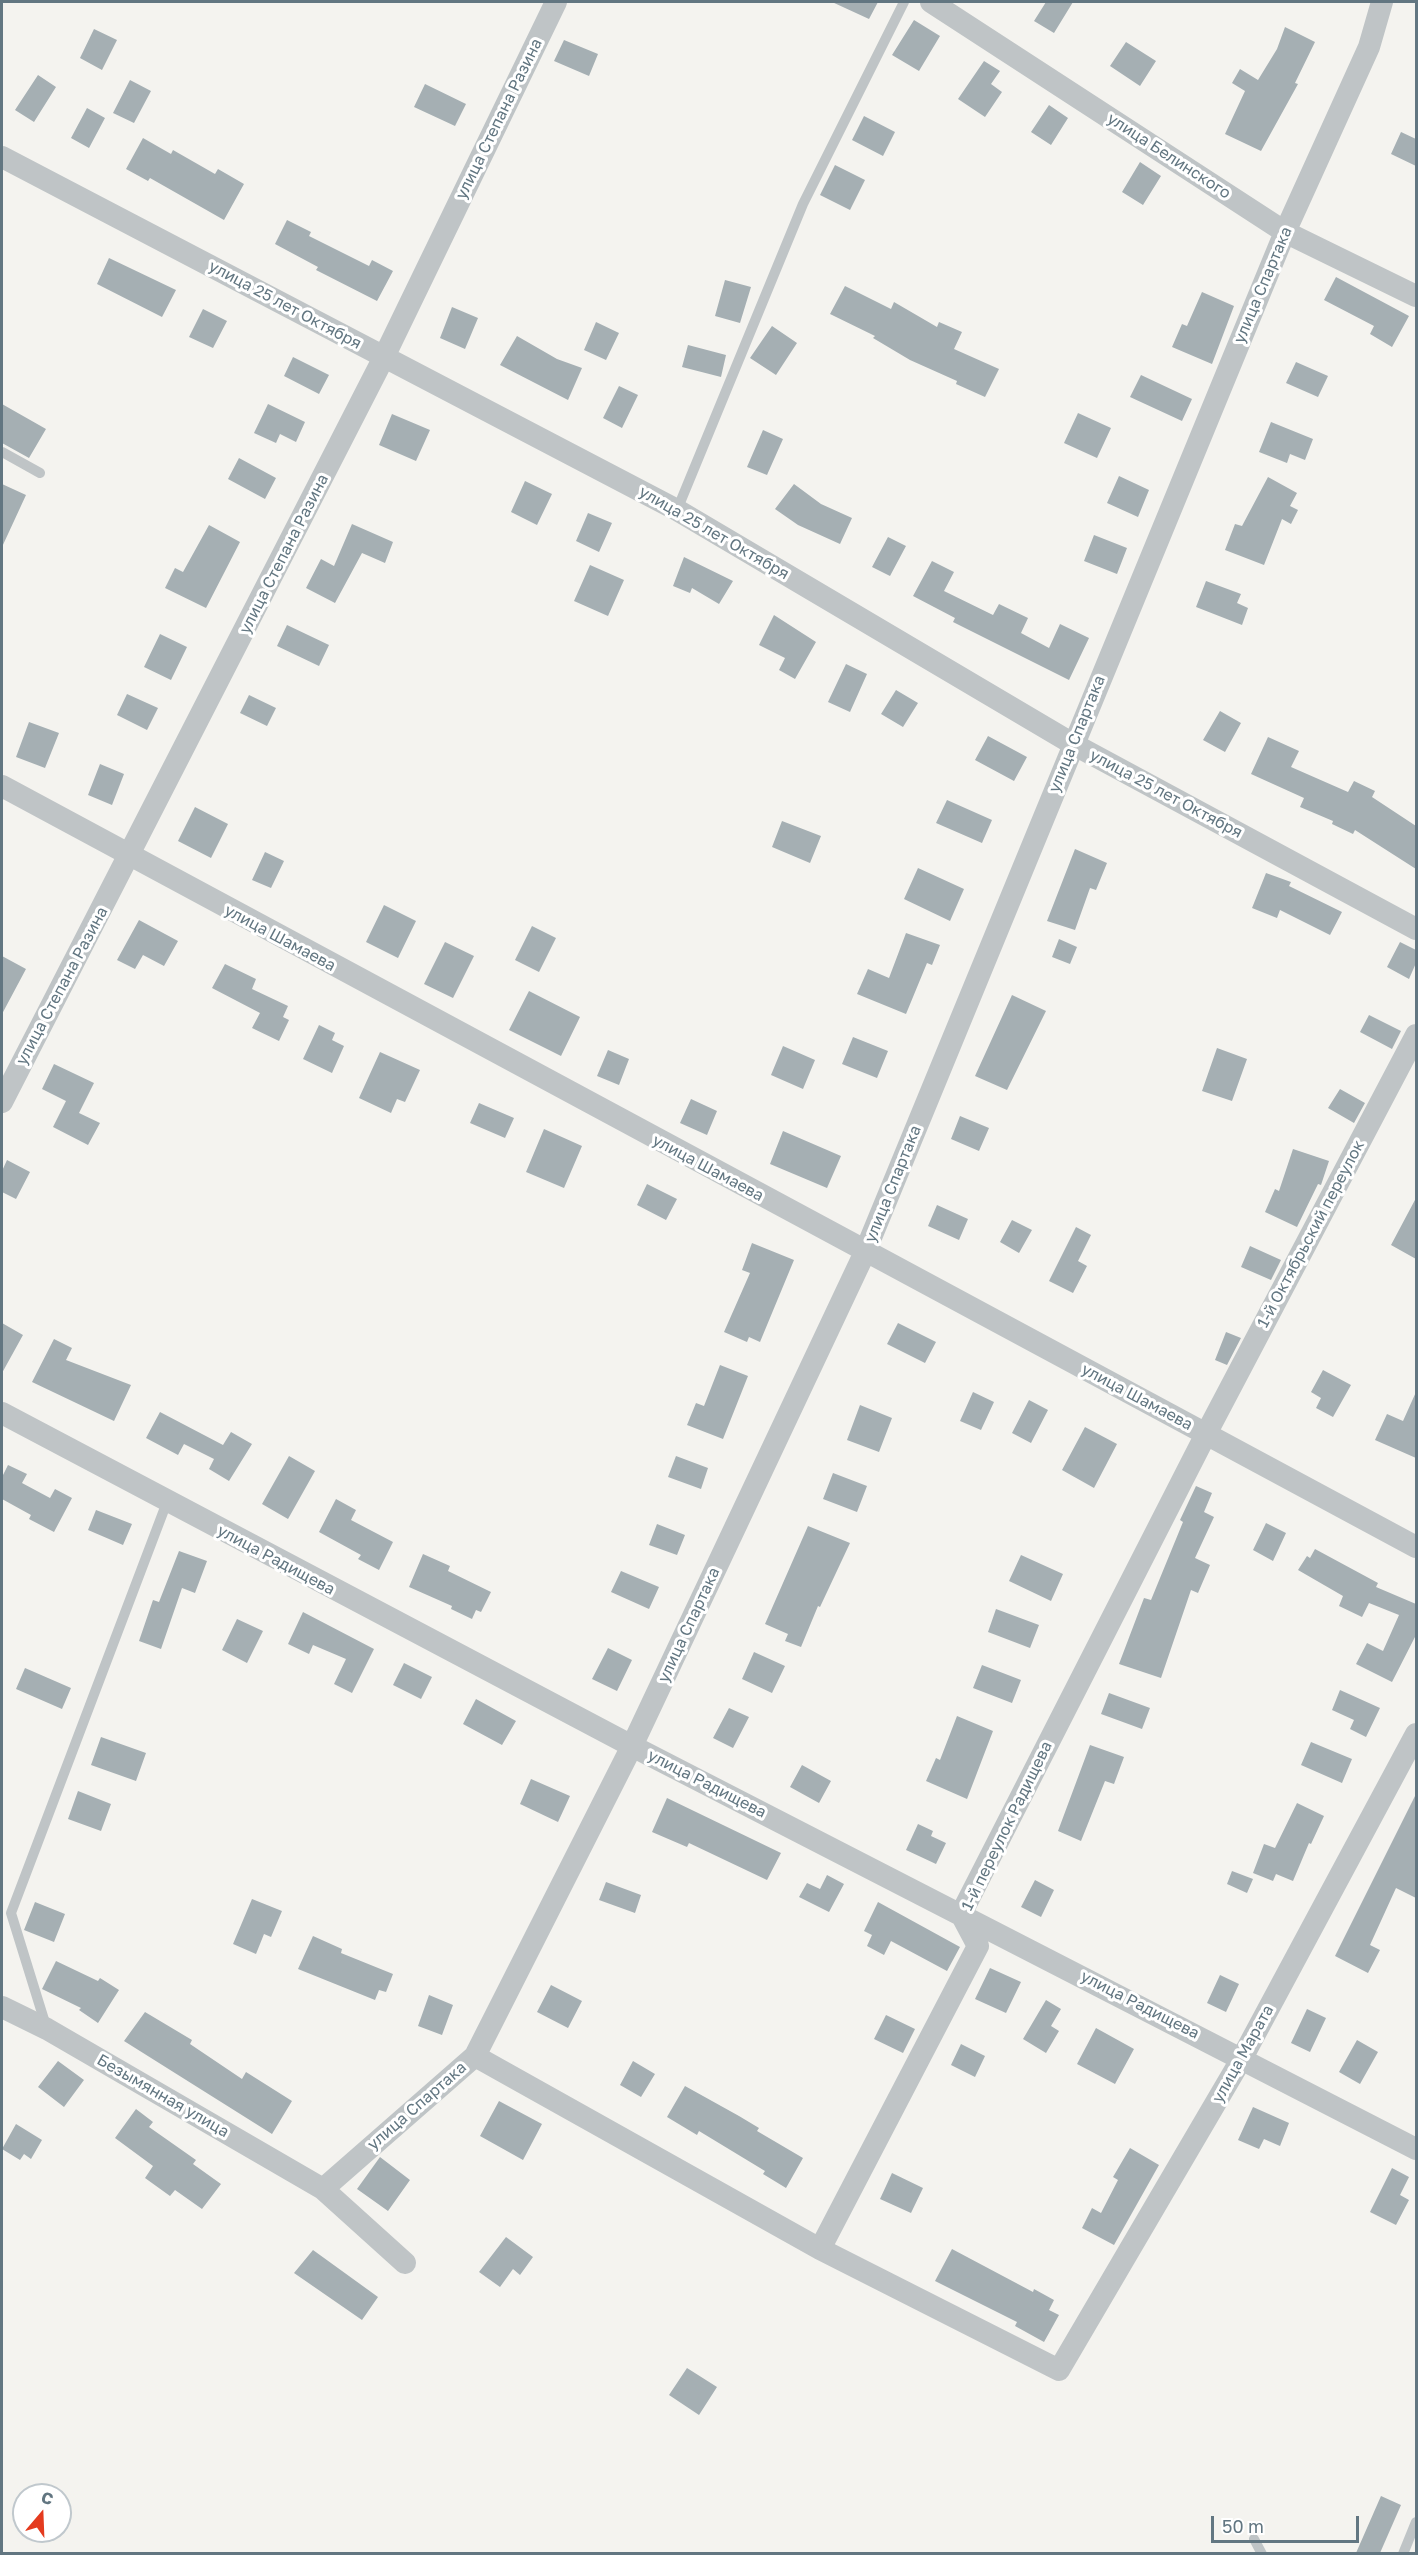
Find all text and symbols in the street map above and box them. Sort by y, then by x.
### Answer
street label: улица Степана Разина [452,35,546,203]
street label: улица Белинского [1104,109,1234,203]
street label: улица Спартака [1230,224,1296,346]
street label: улица 25 лет Октября [205,257,365,353]
street label: улица Степана Разина [235,471,333,637]
street label: улица 25 лет Октября [636,482,792,584]
street label: улица Спартака [1045,673,1109,795]
street label: улица 25 лет Октября [1086,746,1246,842]
street label: улица Шамаева [221,901,339,975]
street label: улица Степана Разина [12,904,112,1068]
street label: улица Спартака [861,1123,925,1245]
street label: улица Шамаева [649,1131,767,1205]
street label: 1-й Октябрьский переулок [1253,1137,1369,1331]
street label: улица Шамаева [1078,1360,1196,1434]
street label: улица Радищева [214,1521,338,1599]
street label: улица Спартака [654,1564,724,1686]
street label: 1-й переулок Радищева [958,1738,1056,1914]
street label: улица Радищева [644,1746,770,1822]
street label: улица Радищева [1077,1967,1203,2043]
street label: улица Марата [1208,2002,1278,2106]
street label: Безымянная улица [94,2050,232,2142]
street label: улица Спартака [364,2058,470,2154]
north arrow [12,2483,72,2543]
text: С [39,2487,56,2509]
scale bar [1214,2504,1362,2542]
text: 50 m [1222,2515,1264,2537]

